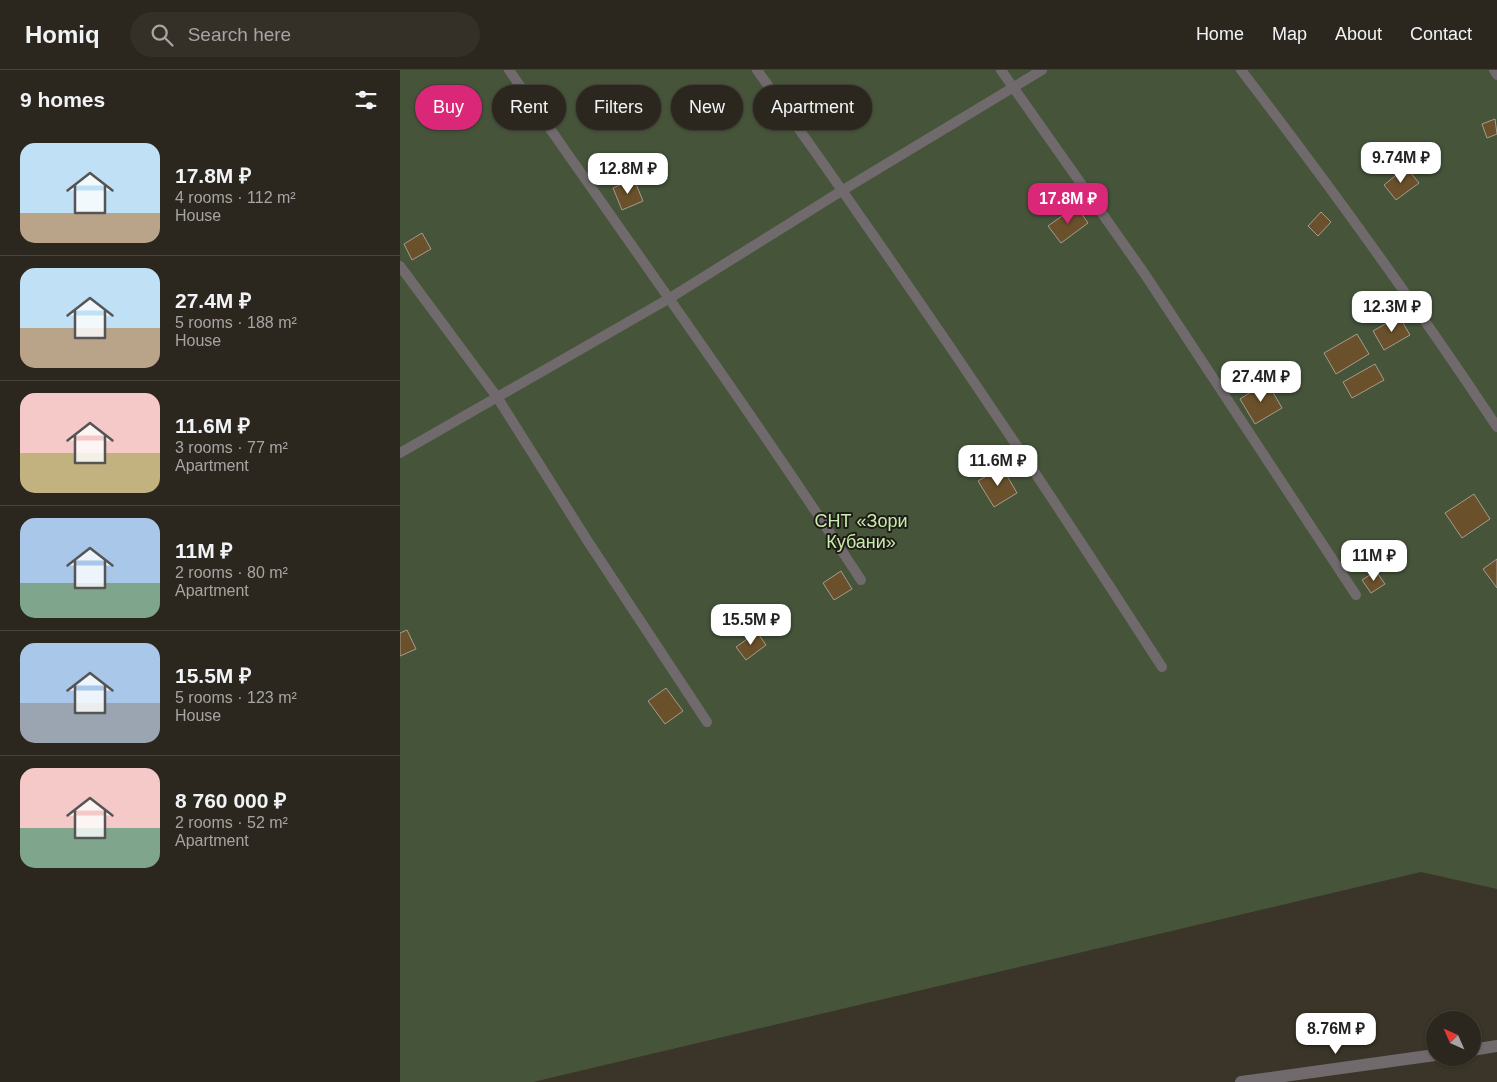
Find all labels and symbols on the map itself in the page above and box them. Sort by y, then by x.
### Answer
pin: 9.74M ₽ [1355,142,1447,184]
pin: 12.8M ₽ [582,152,674,195]
pin: 17.8M ₽ [1022,182,1114,225]
pin: 12.3M ₽ [1346,290,1438,333]
pin: 27.4M ₽ [1215,360,1307,403]
pin: 11.6M ₽ [952,444,1044,487]
park label: СНТ «Зори Кубани» [815,511,907,552]
pin: 11M ₽ [1339,540,1409,582]
pin: 15.5M ₽ [705,604,797,646]
north arrow [1426,1011,1481,1066]
pin: 8.76M ₽ [1290,1012,1382,1055]

